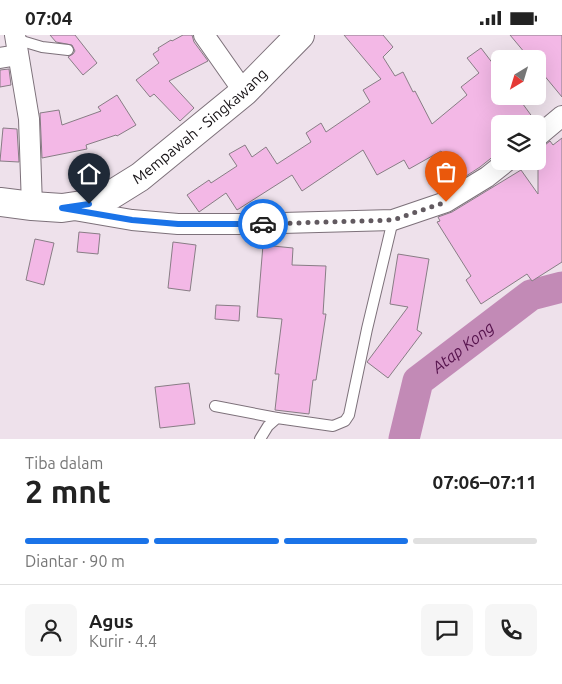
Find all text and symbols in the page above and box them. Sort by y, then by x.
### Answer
text: 07:04 [25,7,73,29]
north arrow [491,50,546,105]
map controls [491,50,546,170]
street label: Mempawah - Singkawang [130,65,270,187]
button: layers [491,115,546,170]
pin [425,151,467,202]
pin [68,153,110,204]
icon: bag [432,158,460,186]
icon: home [75,160,103,188]
courier [238,199,288,249]
icon: car [249,210,277,238]
water label: Atap Kong [428,317,498,377]
text: Tiba dalam [25,454,103,472]
text: 07:06–07:11 [432,471,537,493]
text: 2 mnt [25,473,111,509]
text: Diantar · 90 m [25,552,125,570]
button: person [25,604,77,656]
button: chat [421,604,473,656]
button: phone [485,604,537,656]
text: Agus [89,610,133,632]
text: Kurir · 4.4 [89,632,157,650]

